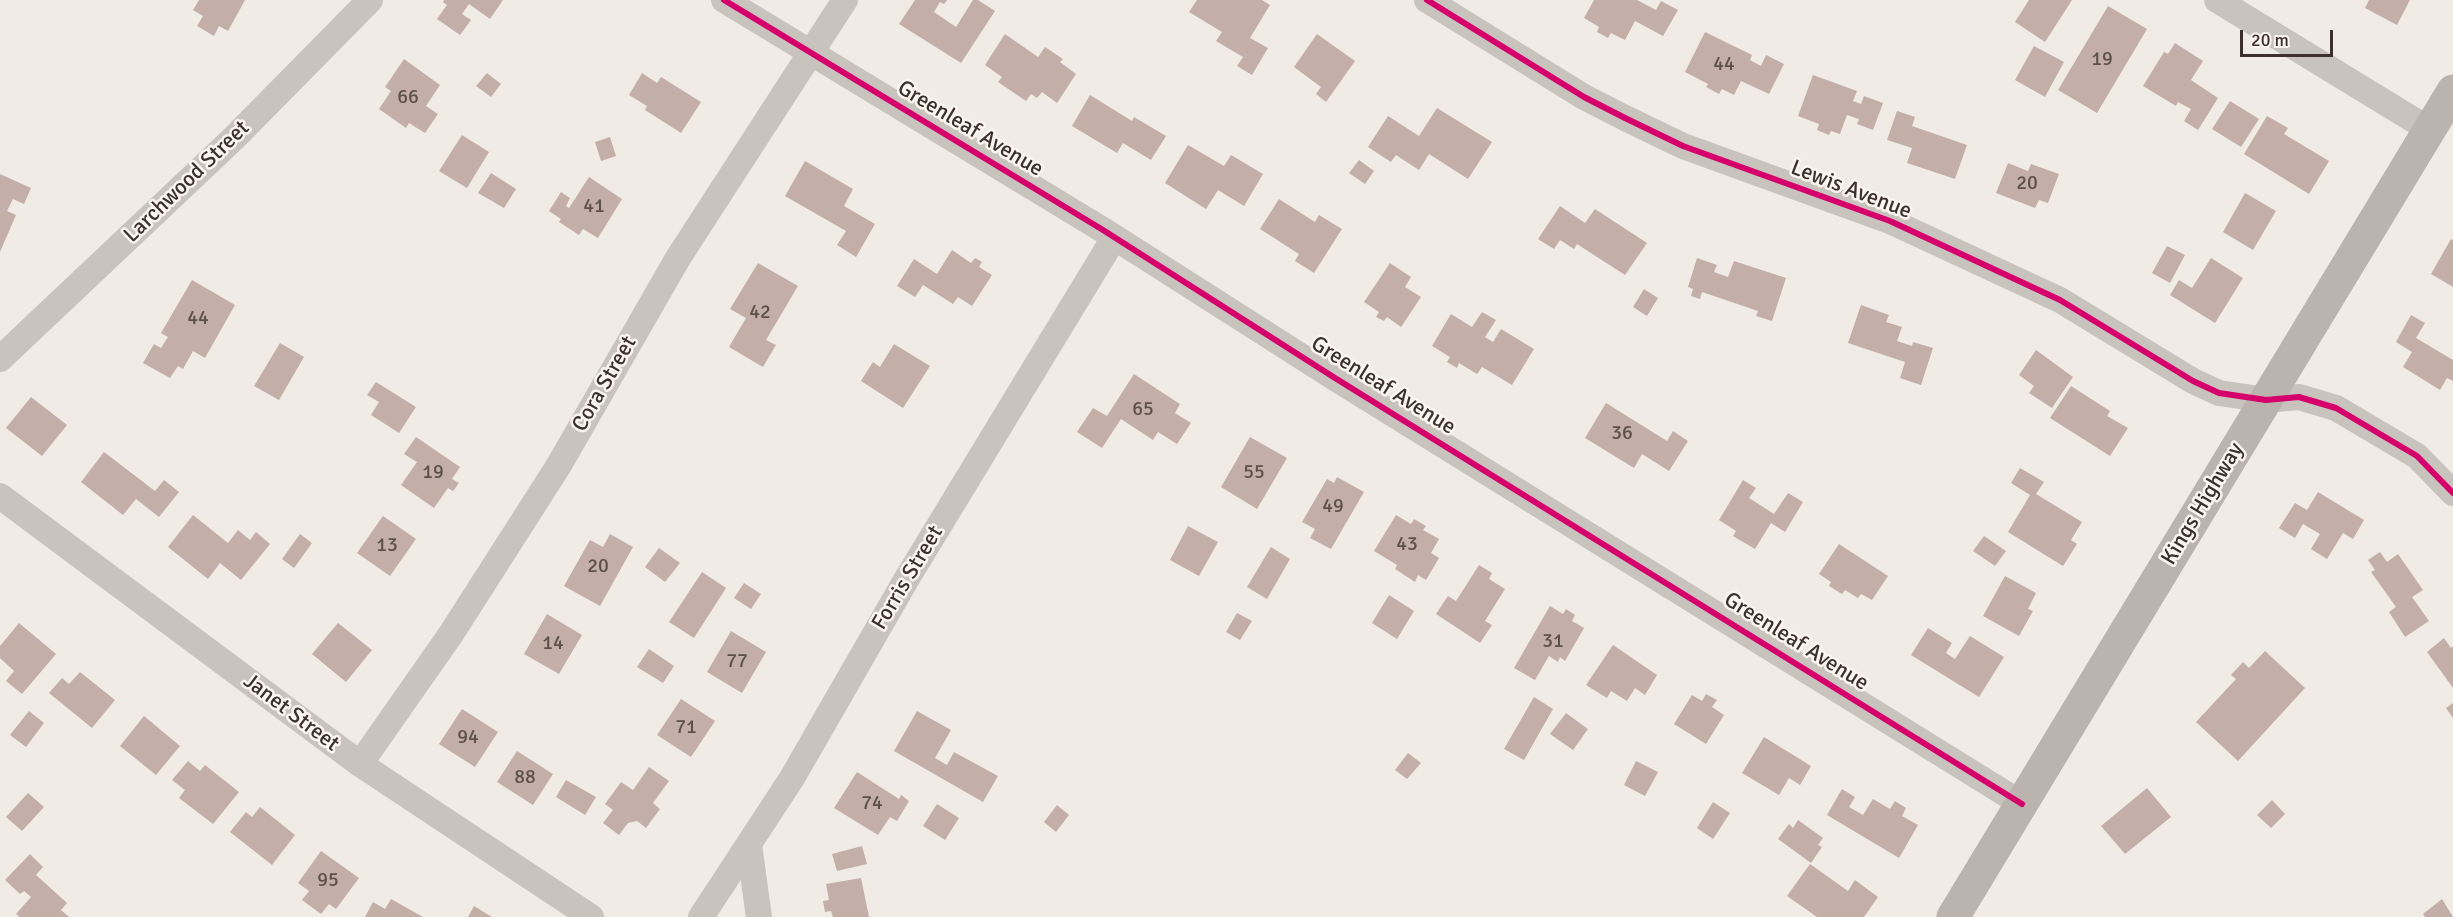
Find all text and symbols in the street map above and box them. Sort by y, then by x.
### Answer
scale bar [2243,18,2336,56]
text: 20 m [2251,29,2289,51]
house number: 19 [2091,48,2113,72]
house number: 44 [1713,53,1735,77]
street label: Greenleaf Avenue [892,75,1048,183]
house number: 66 [397,86,419,110]
street label: Larchwood Street [119,115,255,249]
street label: Lewis Avenue [1787,155,1915,225]
house number: 20 [2016,172,2038,196]
house number: 41 [583,195,605,219]
house number: 42 [749,301,771,325]
house number: 44 [187,307,209,331]
street label: Greenleaf Avenue [1306,331,1460,441]
street label: Cora Street [567,332,643,436]
house number: 65 [1132,398,1154,422]
house number: 36 [1611,422,1633,446]
street label: Kings Highway [2156,438,2250,570]
house number: 19 [422,461,444,485]
house number: 55 [1243,461,1265,485]
house number: 49 [1322,495,1344,519]
street label: Forris Street [867,521,949,635]
house number: 43 [1396,533,1418,557]
house number: 13 [376,534,398,558]
house number: 20 [587,555,609,579]
street label: Greenleaf Avenue [1719,587,1873,697]
house number: 31 [1542,630,1564,654]
house number: 14 [542,632,564,656]
house number: 77 [726,650,748,674]
street label: Janet Street [238,668,344,758]
house number: 71 [675,716,697,740]
house number: 94 [457,726,479,750]
house number: 88 [514,766,536,790]
house number: 74 [861,792,883,816]
house number: 95 [317,869,339,893]

